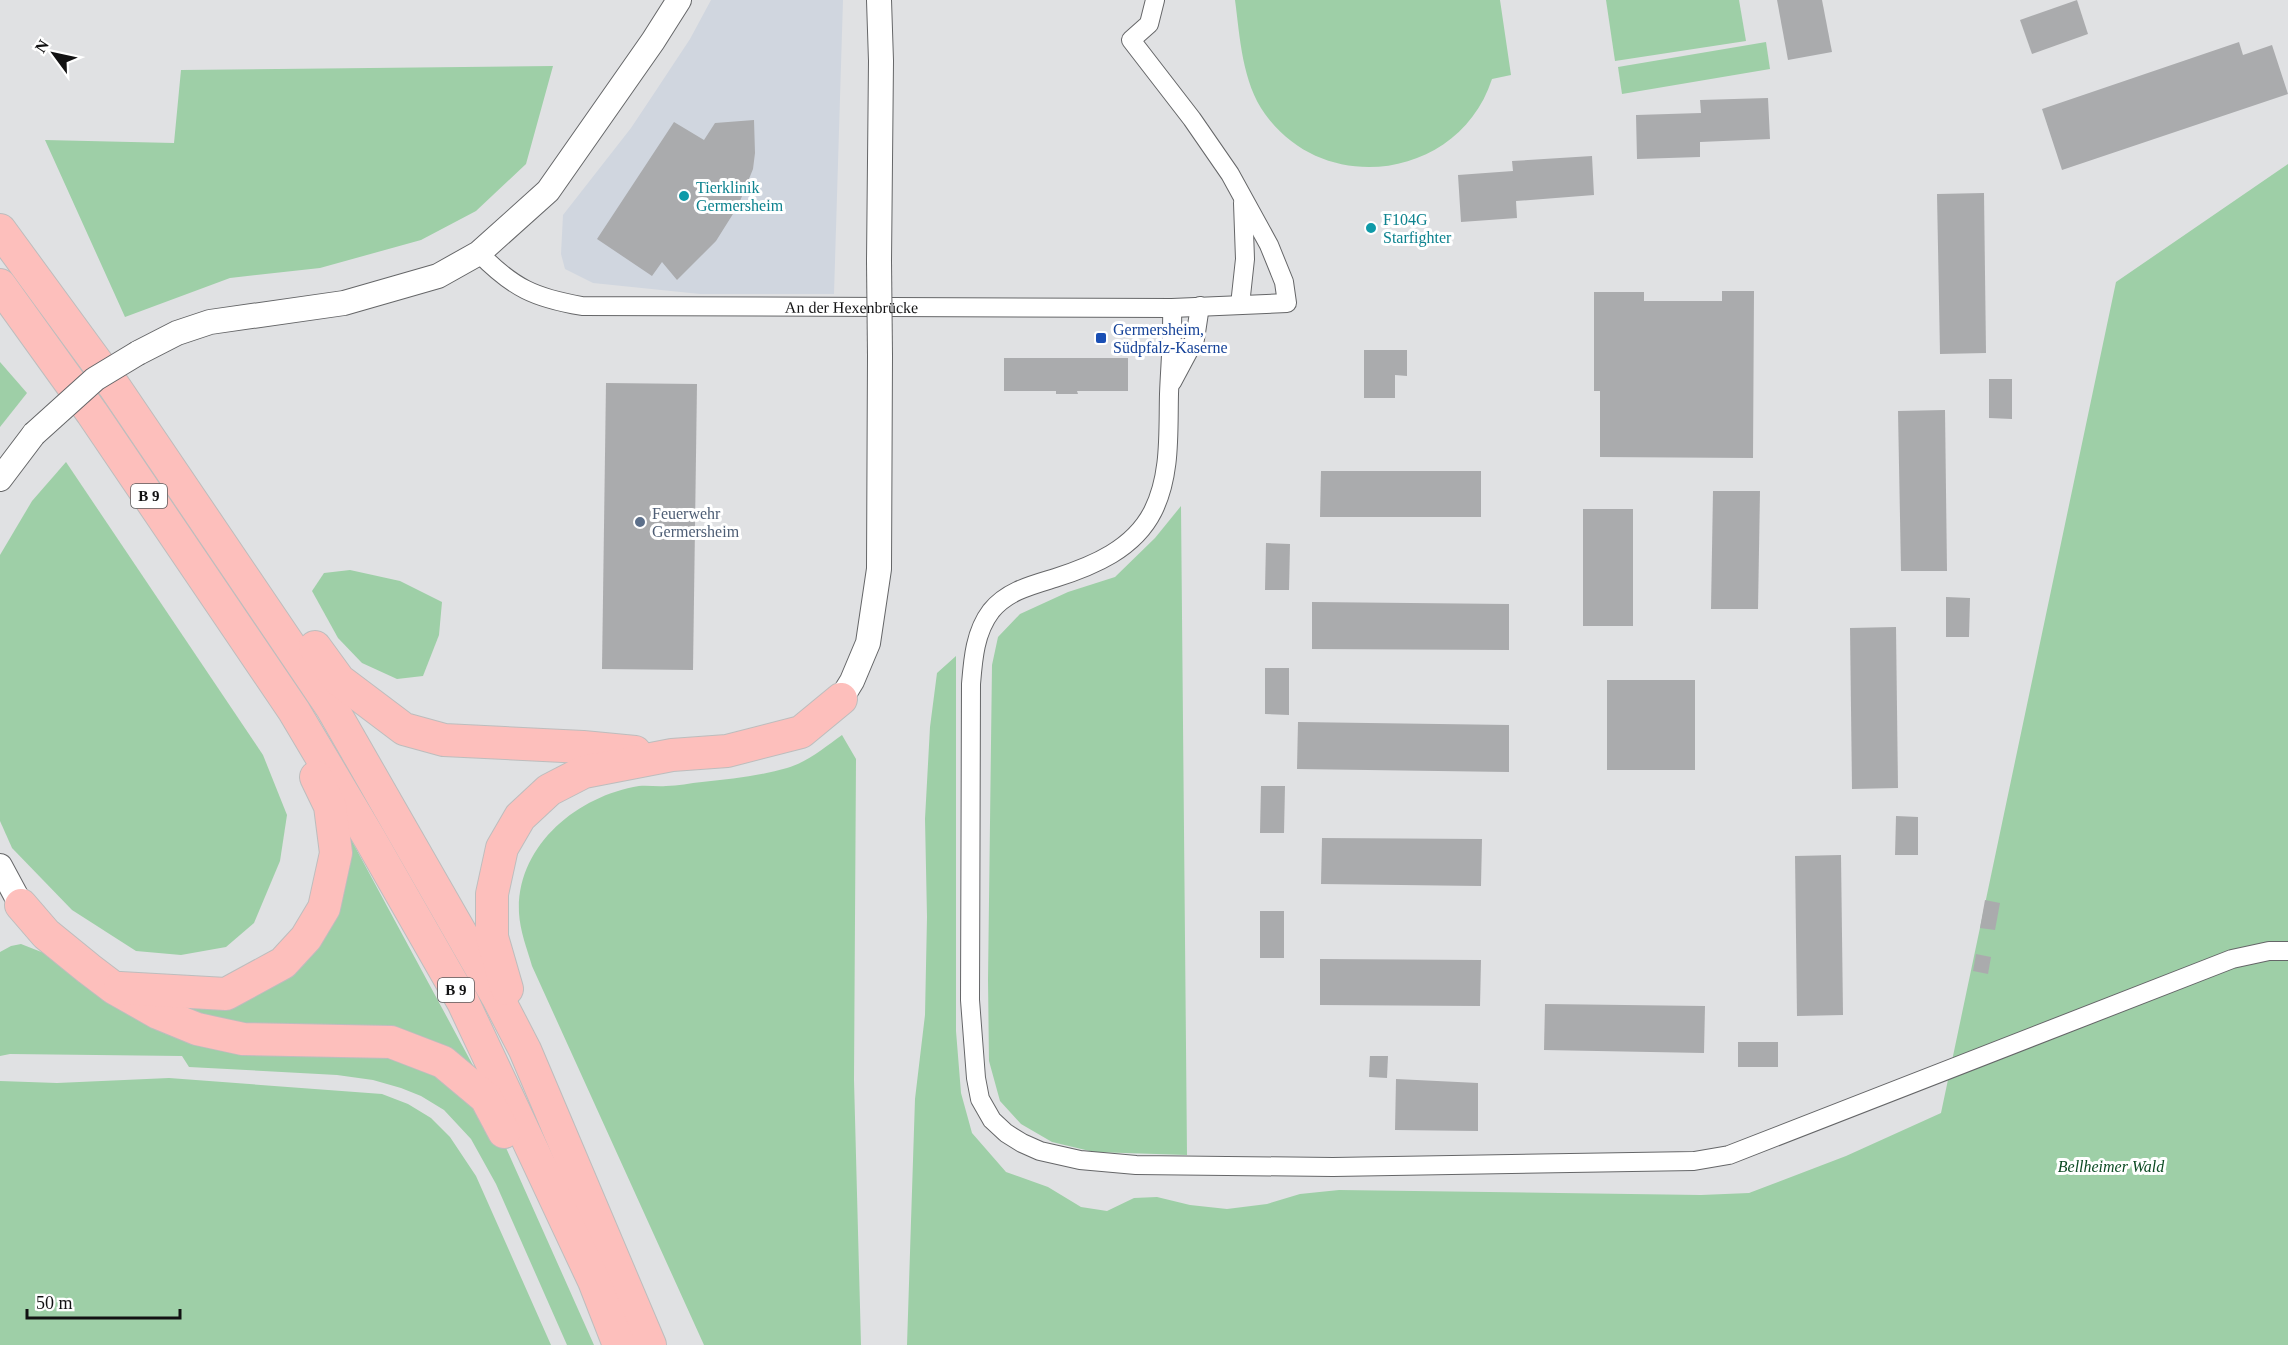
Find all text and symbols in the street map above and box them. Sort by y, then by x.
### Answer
north arrow [24,24,84,84]
text: N [32,36,52,56]
place label: Tierklinik Germersheim [696,179,784,214]
marker: Tierklinik Germersheim [677,189,691,203]
place label: F104G Starfighter [1383,211,1452,247]
marker: F104G Starfighter [1364,221,1378,235]
street label: An der Hexenbrücke [785,298,918,316]
place label: Germersheim, Südpfalz-Kaserne [1113,321,1228,357]
marker: Germersheim, Südpfalz-Kaserne [1094,331,1108,345]
road number: B 9 [131,484,167,508]
place label: Feuerwehr Germersheim [652,505,740,540]
marker: Feuerwehr Germersheim [633,515,647,529]
road number: B 9 [438,978,474,1002]
park label: Bellheimer Wald [2058,1158,2165,1175]
scale bar [27,1282,180,1320]
text: 50 m [36,1293,73,1313]

